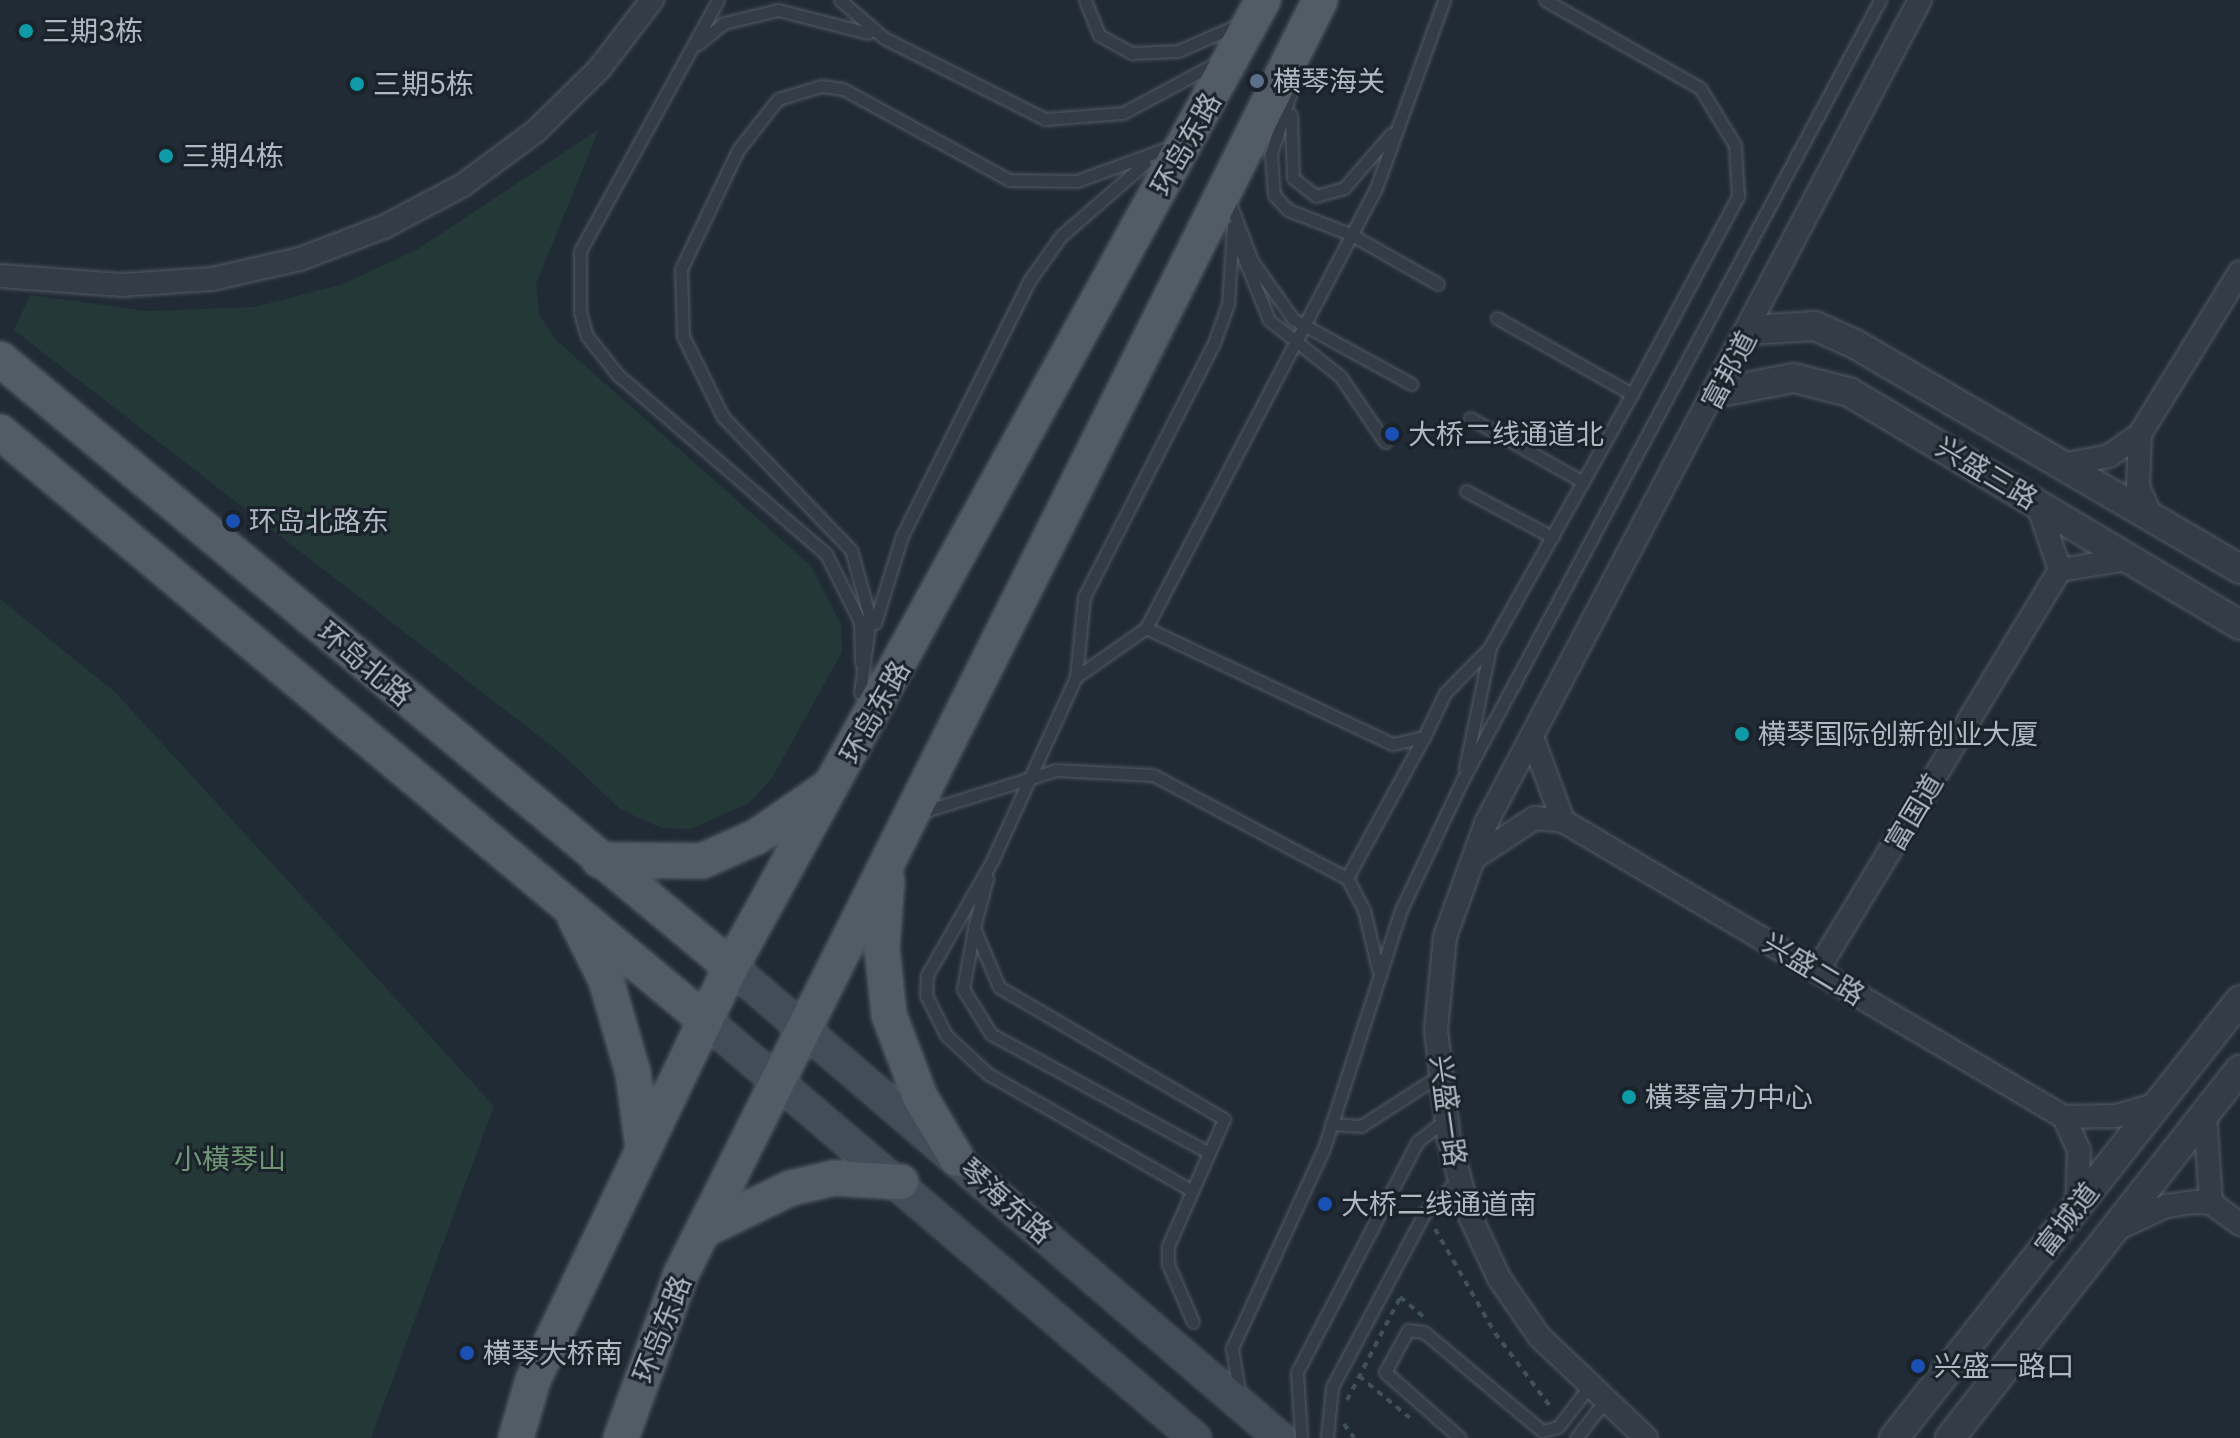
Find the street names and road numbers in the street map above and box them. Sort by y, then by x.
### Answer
street label: 环岛东路 [1144,87,1228,201]
street label: 富邦道 [1694,325,1764,415]
street label: 兴盛三路 [1930,430,2044,516]
street label: 环岛北路 [311,615,419,713]
street label: 环岛东路 [833,655,917,769]
street label: 富国道 [1878,767,1950,857]
street label: 兴盛二路 [1757,926,1871,1012]
street label: 兴盛一路 [1424,1053,1472,1169]
street label: 琴海东路 [953,1152,1059,1250]
street label: 富城道 [2028,1176,2106,1262]
street label: 环岛东路 [626,1271,698,1387]

